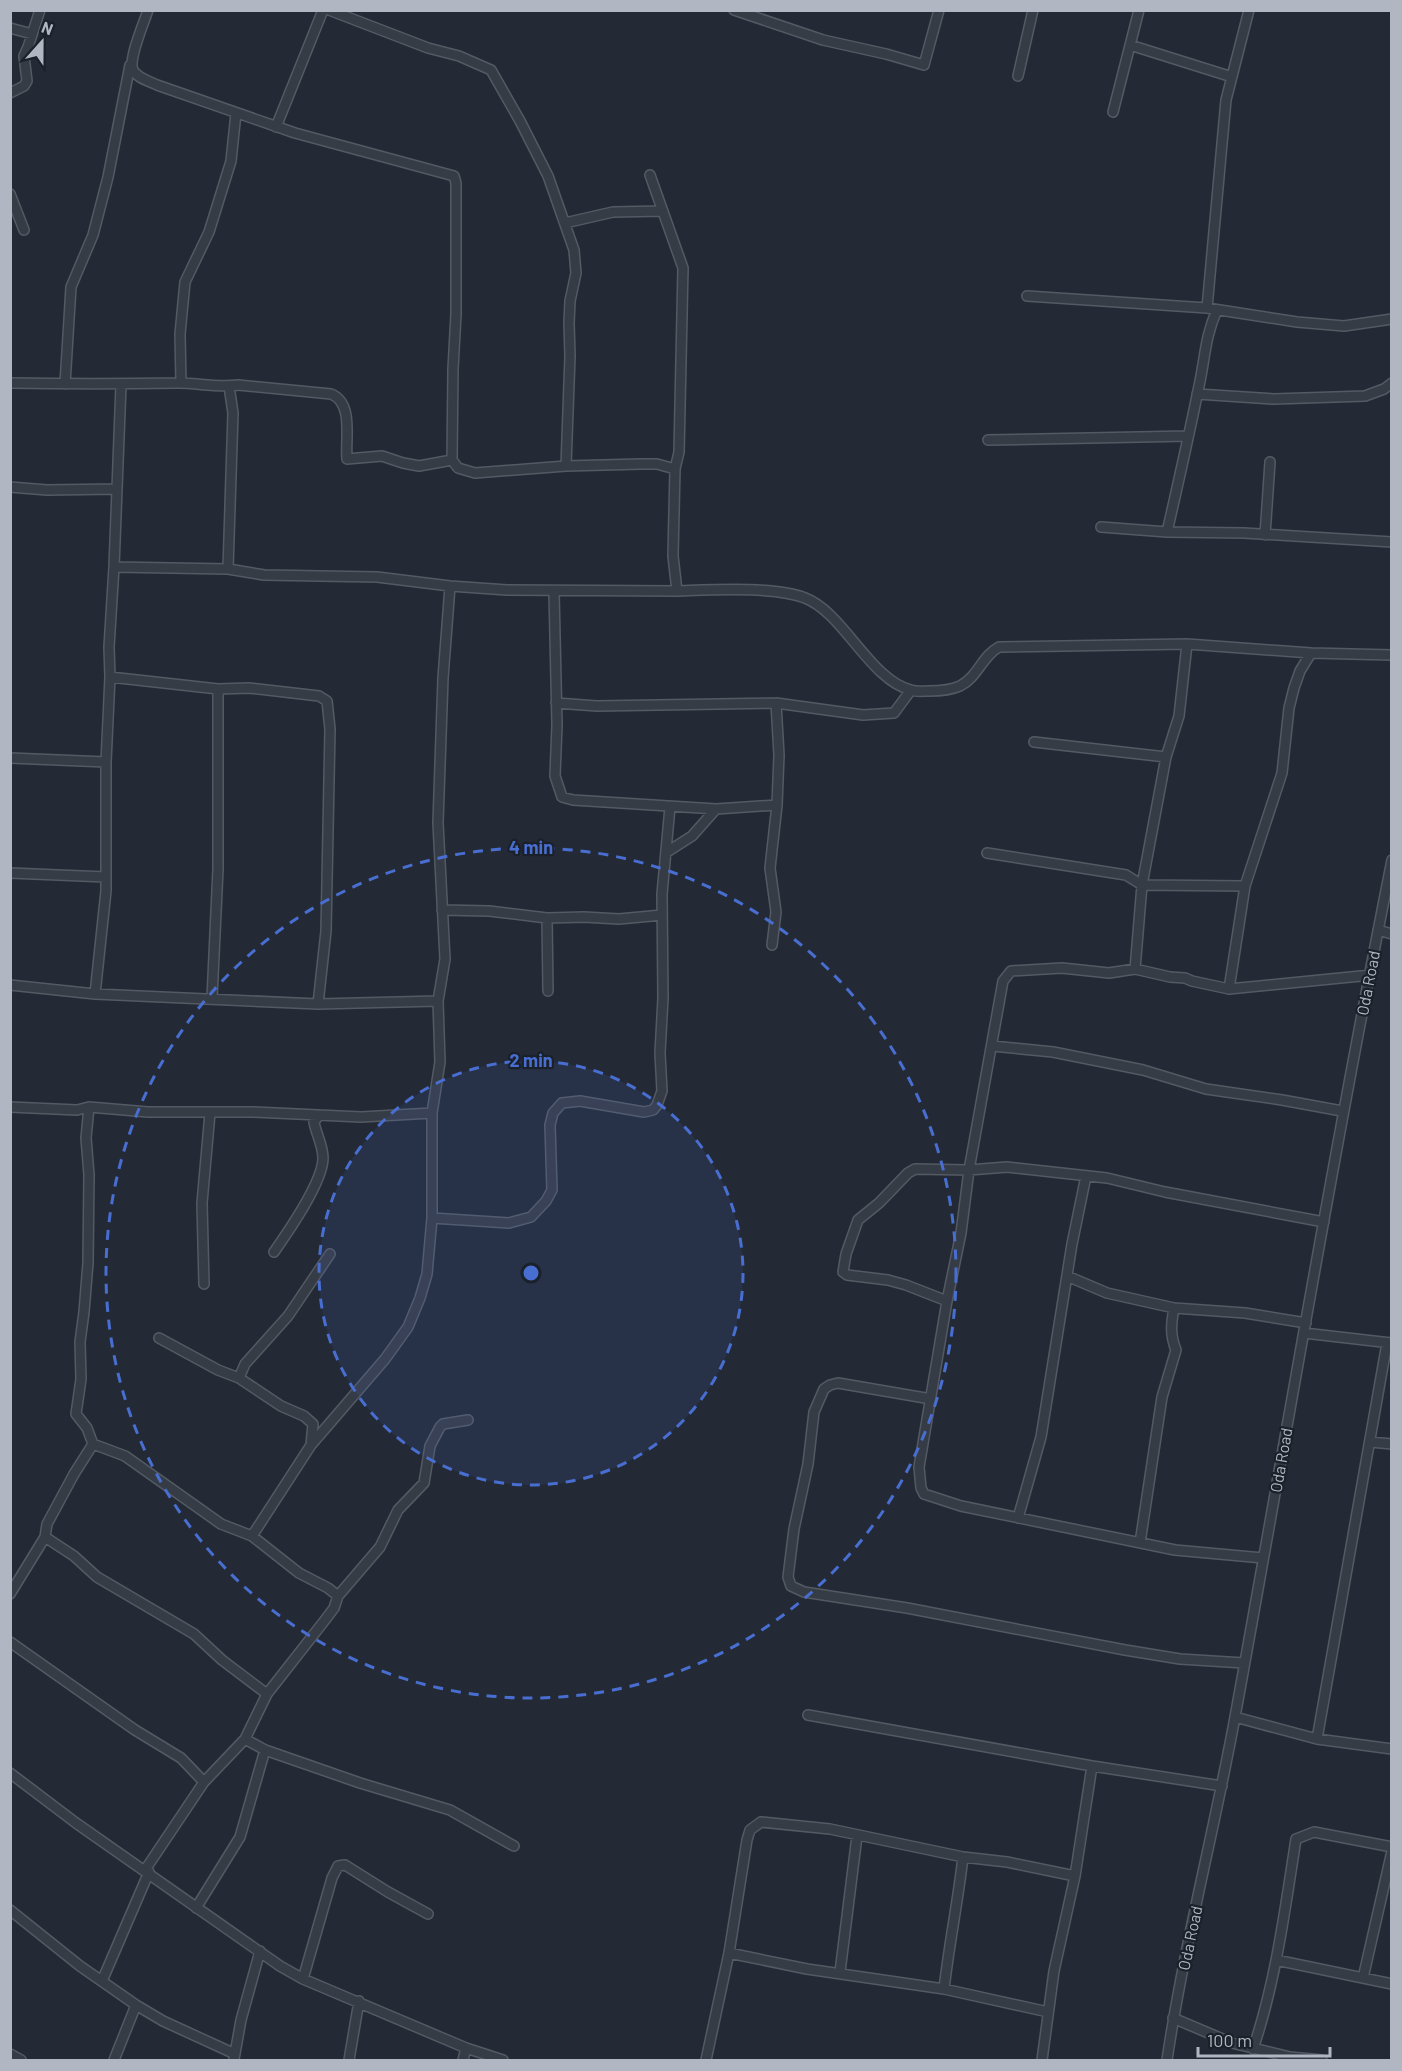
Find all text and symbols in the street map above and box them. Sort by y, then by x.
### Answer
north arrow [12,12,72,72]
text: N [39,17,56,38]
text: 4 min [509,836,553,858]
street label: Oda Road [1352,949,1383,1017]
text: 2 min [509,1049,553,1071]
centre of rings [521,1263,541,1283]
street label: Oda Road [1265,1426,1296,1494]
street label: Oda Road [1173,1904,1206,1972]
scale bar [1198,2020,1330,2058]
text: 100 m [1207,2029,1252,2051]

